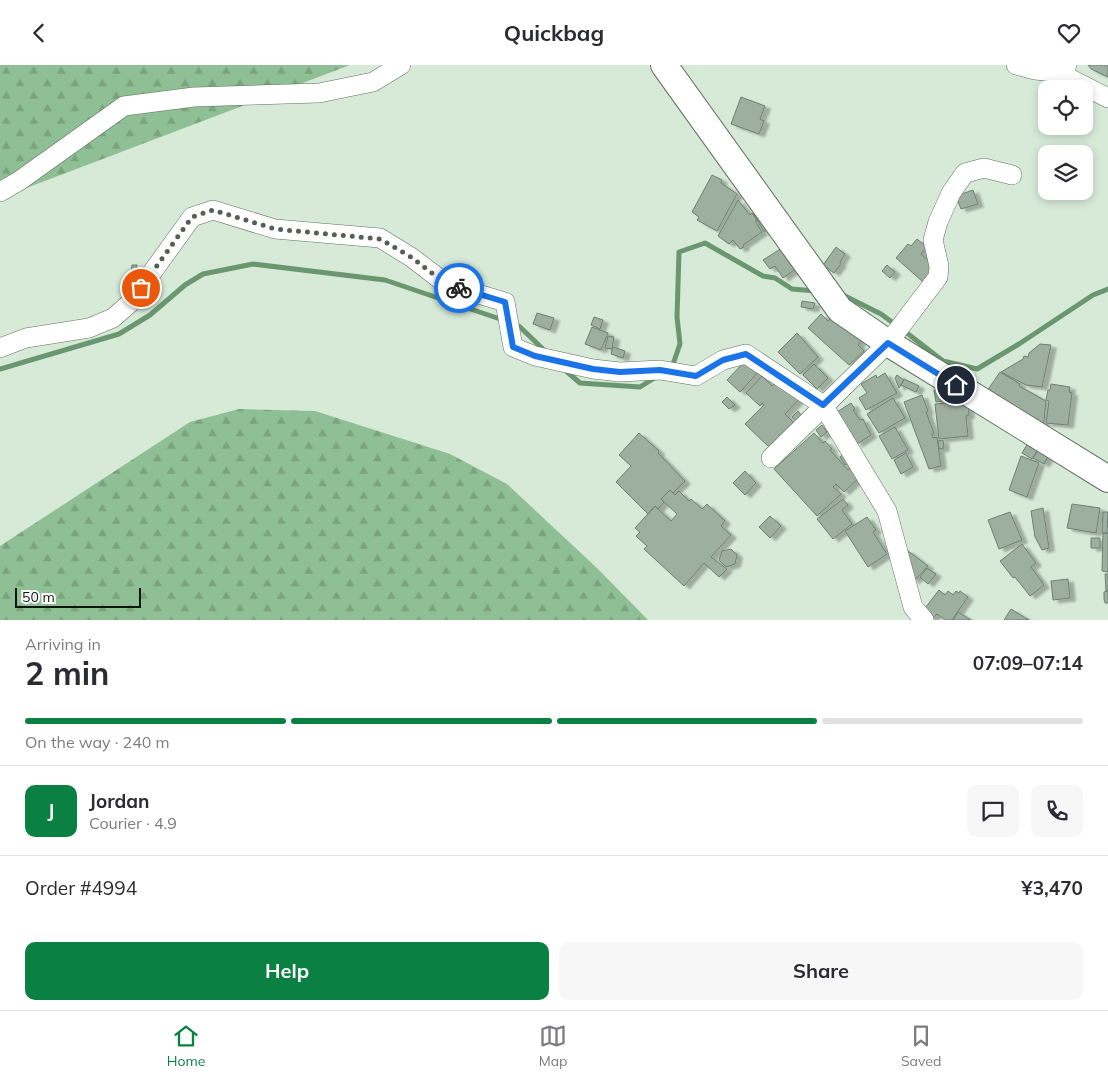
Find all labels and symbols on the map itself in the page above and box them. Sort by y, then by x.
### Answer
courier [434,263,484,313]
pin [120,267,162,309]
pin [935,364,977,406]
scale bar [15,585,141,608]

